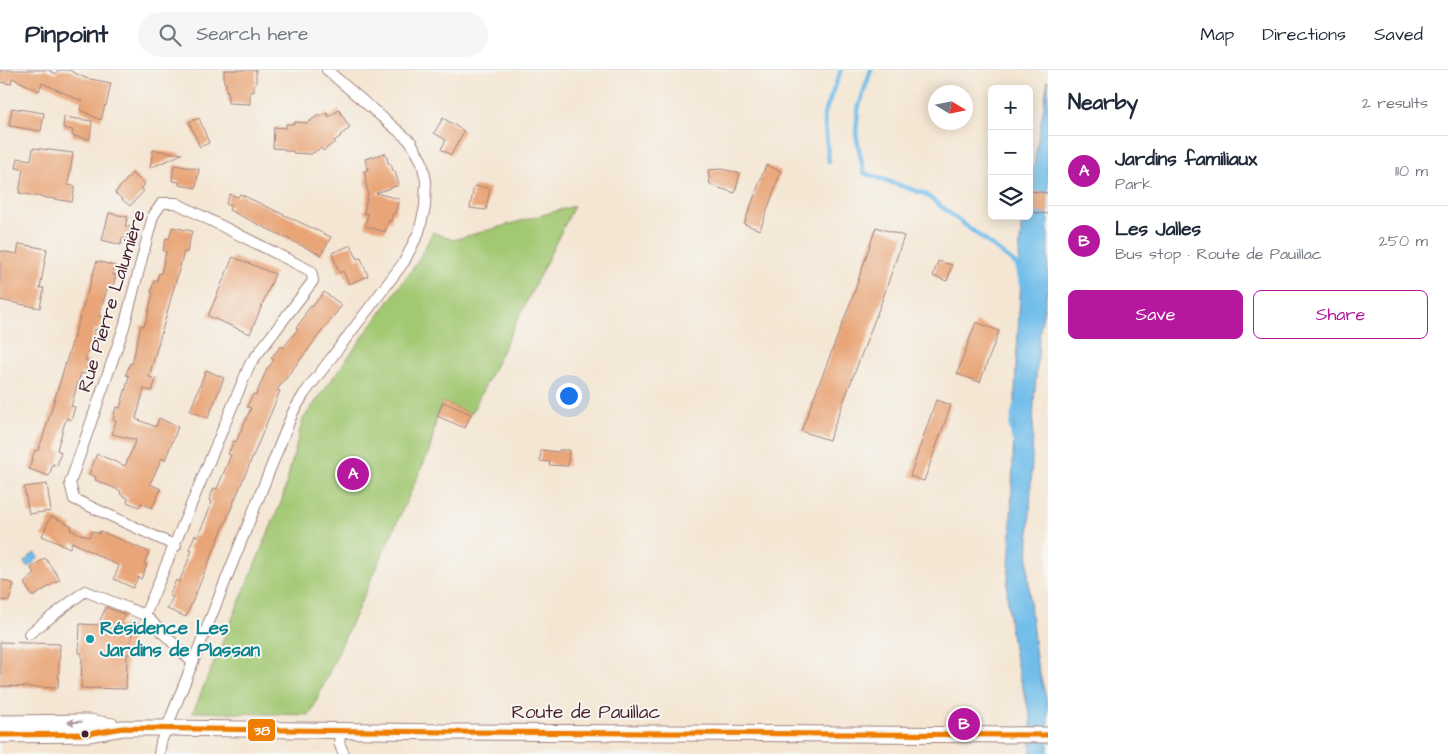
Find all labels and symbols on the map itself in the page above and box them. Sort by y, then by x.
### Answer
north arrow [928,85,973,130]
street label: Rue Pierre Lalumière [71,207,153,395]
your location [556,383,582,409]
pin: A [337,455,369,493]
place label: Résidence Les Jardins de Plassan [99,615,261,664]
marker: Résidence Les Jardins de Plassan [84,633,96,645]
street label: Route de Pauillac [511,699,661,726]
pin: B [948,705,980,743]
one-way arrow [66,718,82,726]
line badge: 38 [247,718,276,742]
text: 38 [253,721,270,741]
unlabelled marker [80,729,90,739]

